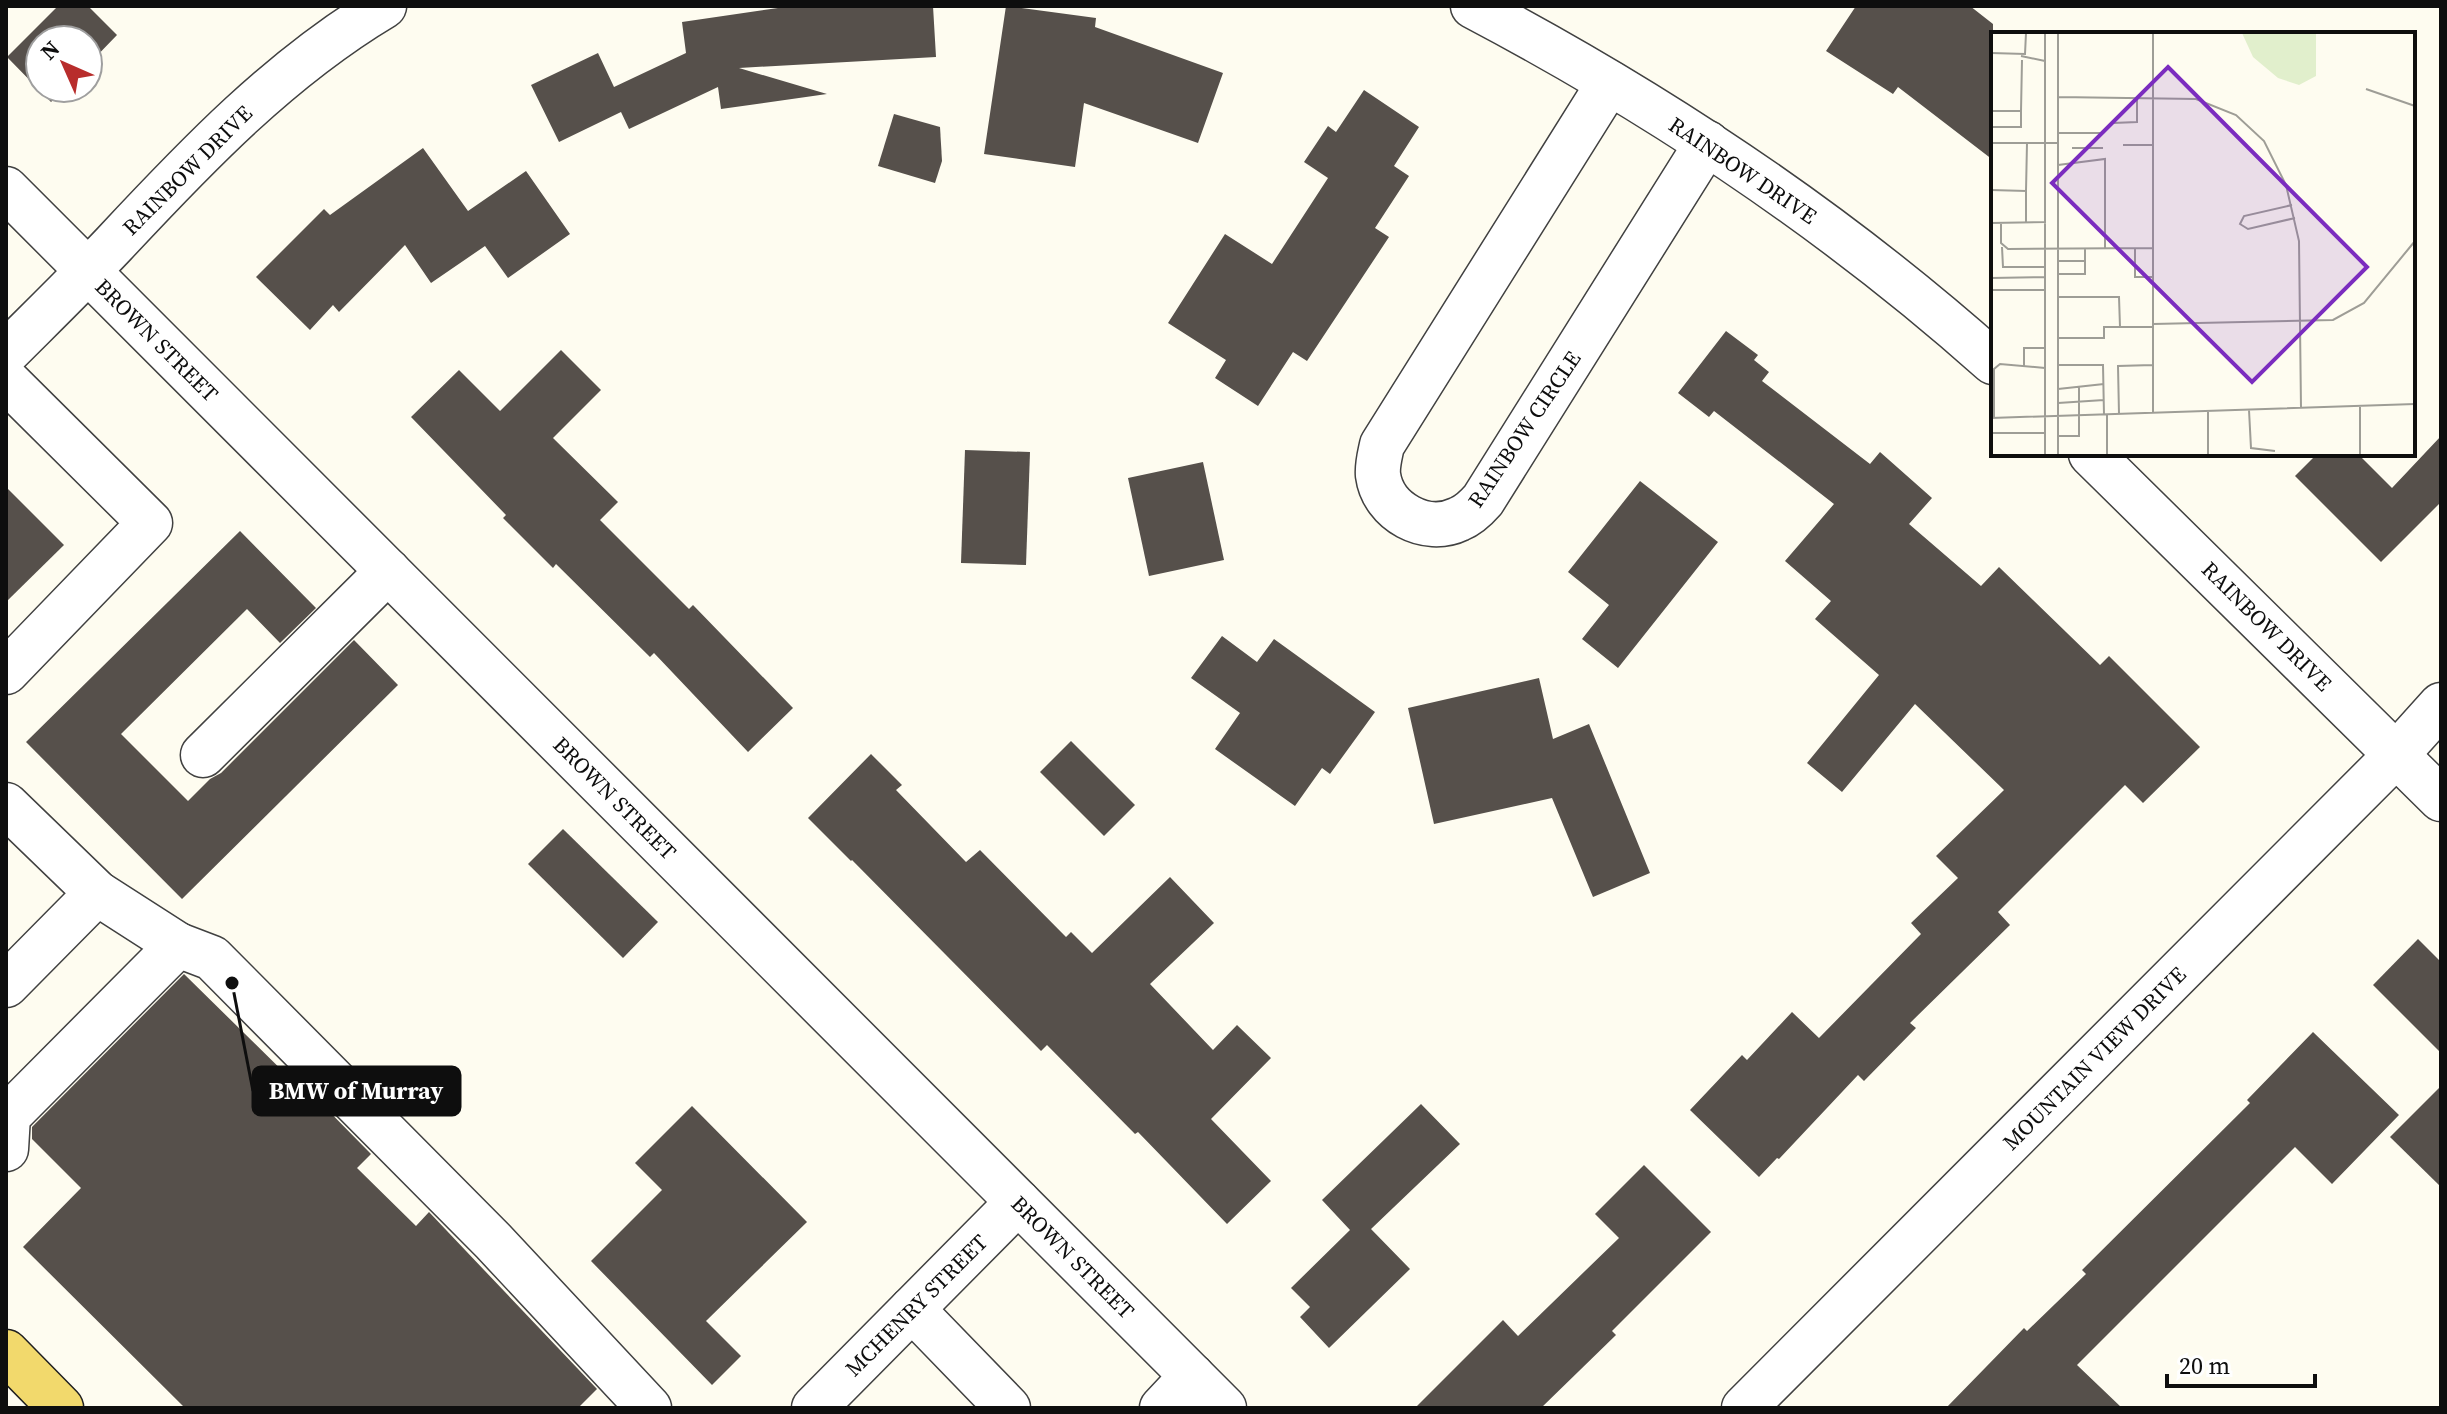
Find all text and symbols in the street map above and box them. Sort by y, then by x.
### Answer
north arrow [24,24,104,104]
inset map [1991,32,2415,456]
text: N [34,34,66,66]
street label: RAINBOW DRIVE [115,98,259,242]
street label: RAINBOW DRIVE [1663,109,1823,231]
street label: BROWN STREET [89,272,225,408]
street label: RAINBOW CIRCLE [1460,345,1588,513]
street label: RAINBOW DRIVE [2195,554,2339,698]
street label: BROWN STREET [547,730,683,866]
street label: MOUNTAIN VIEW DRIVE [1996,960,2192,1156]
callout: BMW of Murray [253,1067,460,1115]
text: BMW of Murray [269,1074,443,1107]
street label: BROWN STREET [1005,1189,1141,1325]
street label: MCHENRY STREET [838,1227,994,1383]
scale bar [2167,1338,2315,1388]
text: 20 m [2179,1349,2230,1382]

